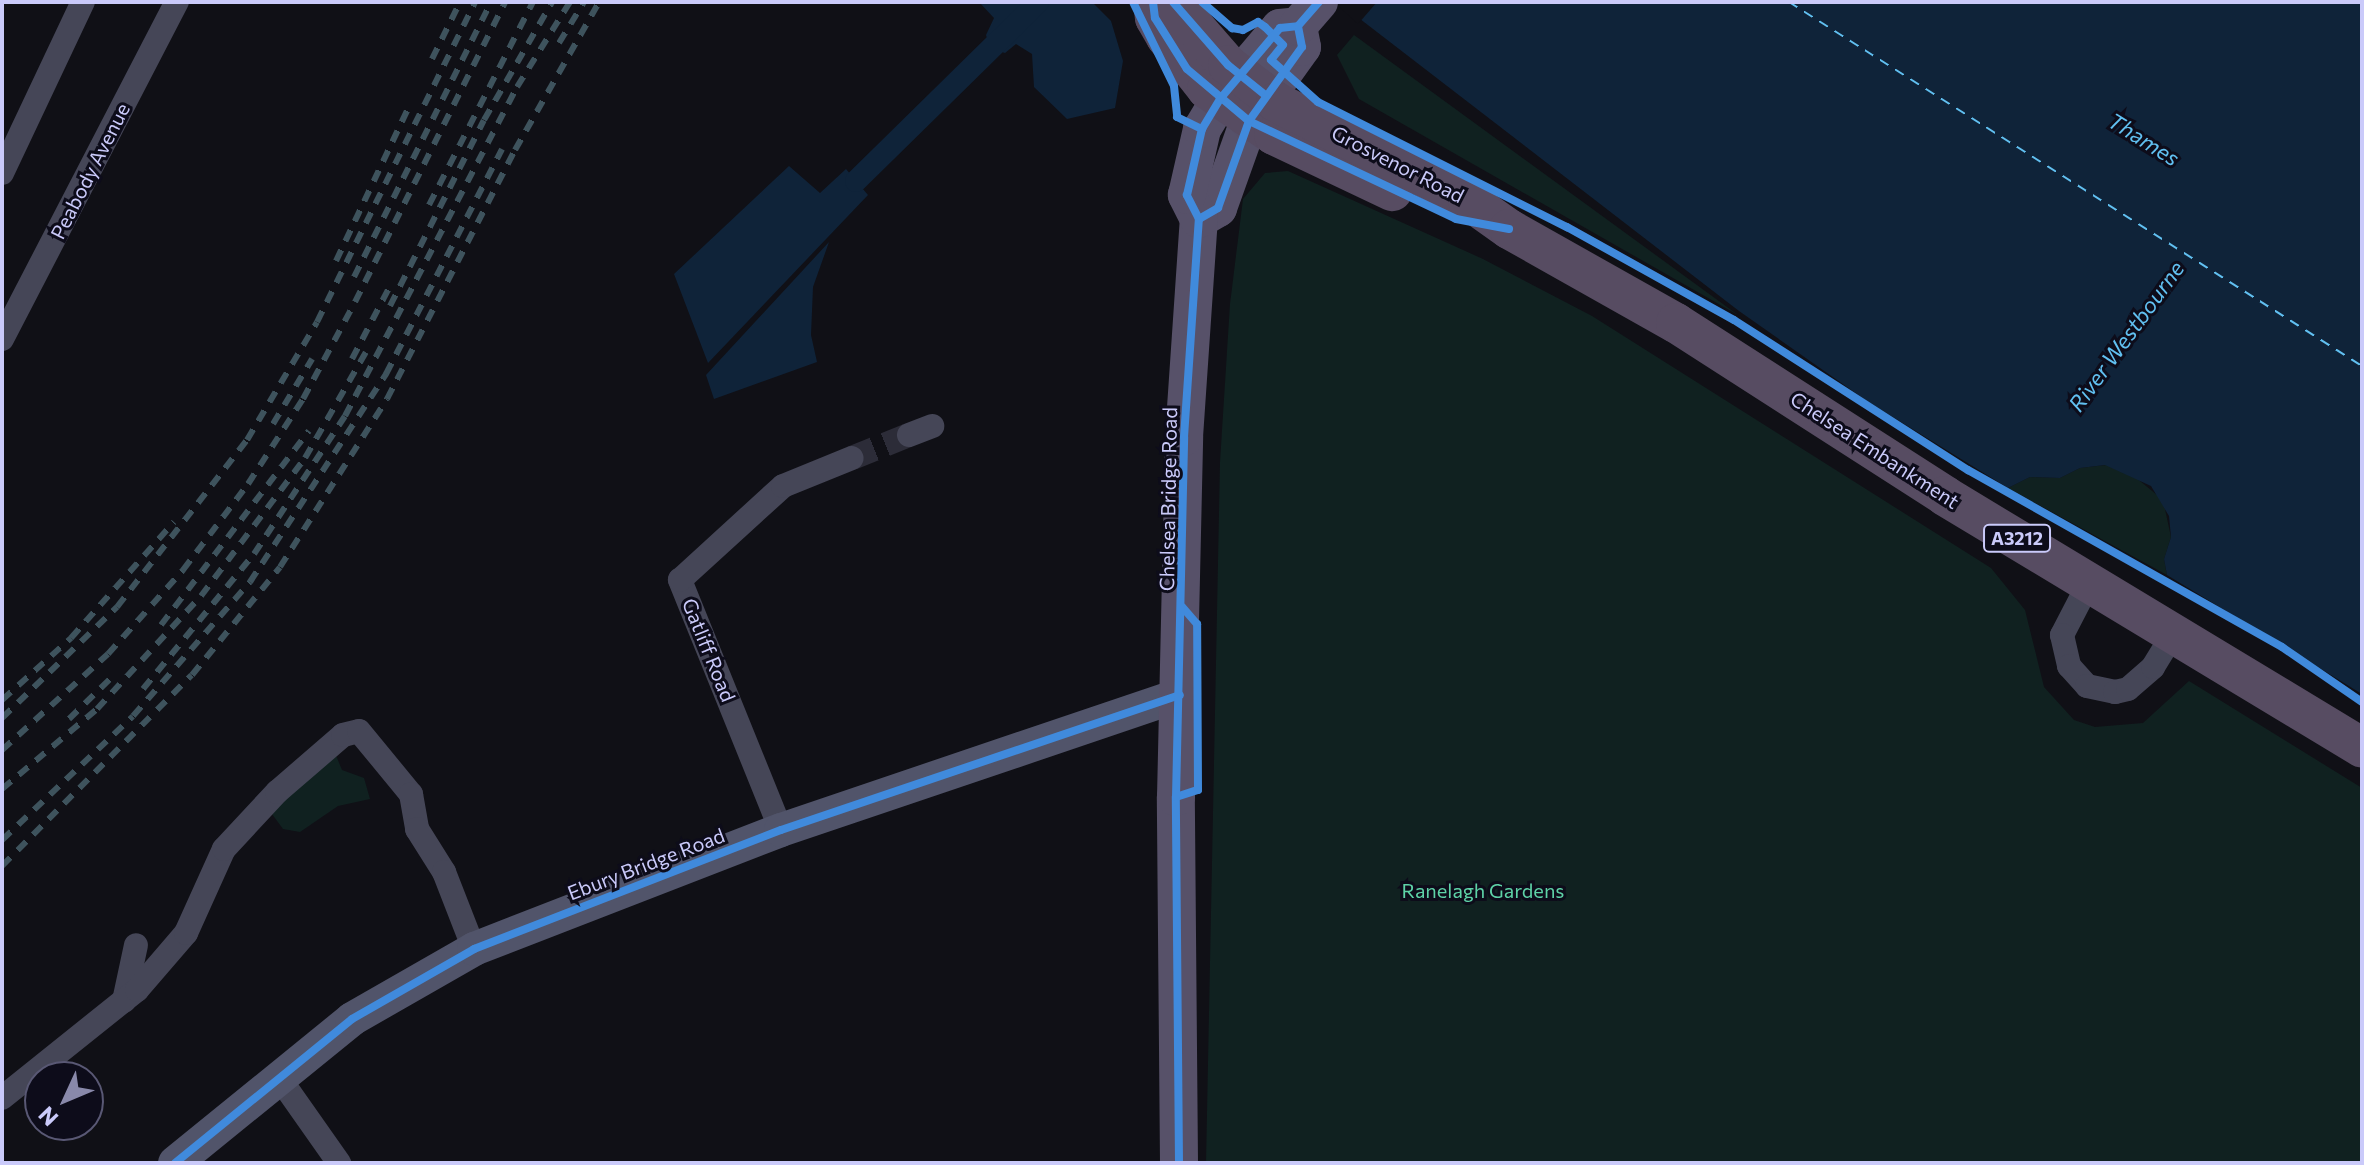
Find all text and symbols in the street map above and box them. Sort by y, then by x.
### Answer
street label: Peabody Avenue [45,99,135,243]
water label: Thames [2103,107,2185,171]
street label: Grosvenor Road [1328,120,1468,208]
water label: River Westbourne [2063,256,2189,416]
street label: Chelsea Embankment [1786,386,1964,514]
street label: Chelsea Bridge Road [1154,407,1182,591]
road number: A3212 [1983,524,2051,552]
street label: Gatliff Road [677,595,741,705]
street label: Ebury Bridge Road [564,823,728,905]
park label: Ranelagh Gardens [1402,878,1564,902]
north arrow [24,1061,104,1141]
text: N [32,1101,63,1132]

